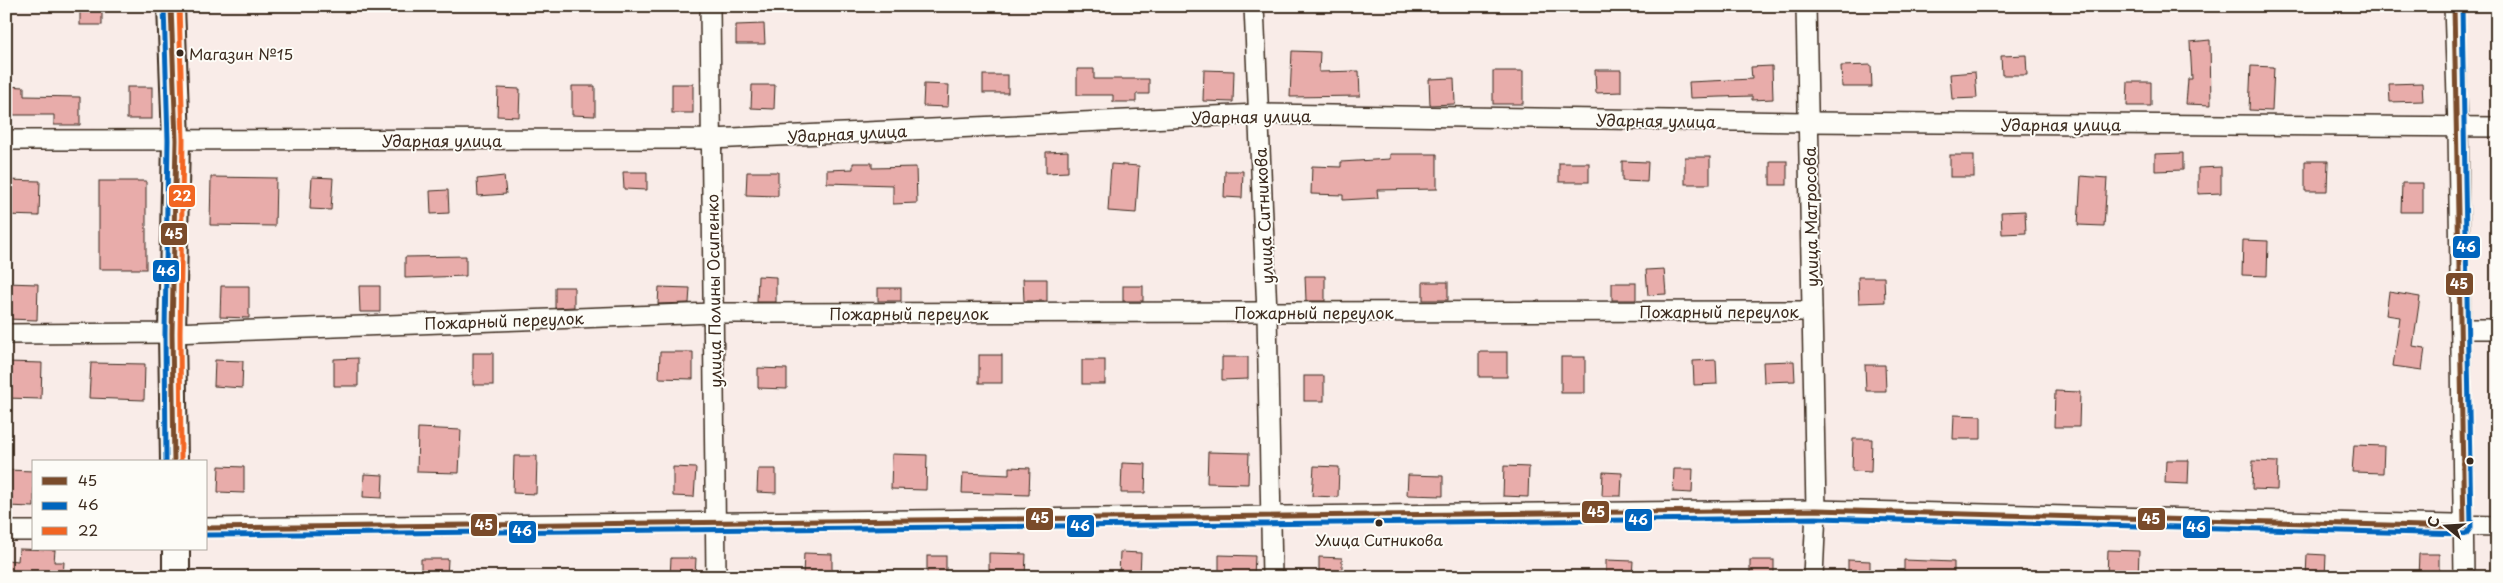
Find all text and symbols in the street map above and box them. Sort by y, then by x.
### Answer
place label: Магазин №15 [189,42,293,65]
marker: Магазин №15 [175,48,185,58]
street label: Ударная улица [1191,103,1311,129]
street label: Ударная улица [1596,107,1716,133]
street label: Ударная улица [2001,112,2121,136]
street label: Ударная улица [786,118,908,148]
street label: Ударная улица [382,128,502,152]
street label: улица Ситникова [1247,147,1279,285]
street label: улица Матросова [1797,147,1823,287]
line badge: 22 [168,184,196,208]
text: 22 [172,185,192,206]
street label: улица Полины Осипенко [699,194,727,388]
line badge: 45 [160,222,188,246]
text: 45 [165,223,183,244]
line badge: 46 [2452,235,2481,259]
text: 46 [2456,236,2476,257]
line badge: 46 [152,259,180,283]
text: 46 [156,260,176,281]
line badge: 45 [2445,272,2474,296]
text: 45 [2450,273,2468,294]
street label: Пожарный переулок [1639,299,1799,323]
street label: Пожарный переулок [1234,300,1394,324]
street label: Пожарный переулок [829,301,989,325]
street label: Пожарный переулок [424,305,585,335]
unlabelled marker [2465,456,2475,466]
legend [32,460,208,550]
text: 45 [78,468,97,491]
text: 46 [78,492,98,515]
line badge: 45 [1581,500,1610,524]
north arrow [2420,500,2470,550]
text: 45 [1587,501,1605,522]
line badge: 45 [1025,507,1054,531]
text: 45 [1031,507,1049,528]
line badge: 45 [2137,507,2166,531]
line badge: 46 [1624,508,1653,532]
text: 45 [2142,508,2160,529]
text: 46 [1628,509,1648,530]
line badge: 45 [470,513,498,537]
text: 45 [475,514,493,535]
line badge: 46 [1066,514,1095,538]
text: С [2422,514,2445,530]
text: 46 [1070,515,1090,536]
line badge: 46 [2182,515,2211,539]
text: 46 [2186,516,2206,537]
text: 22 [78,518,98,541]
marker: Улица Ситникова [1374,518,1384,528]
line badge: 46 [508,520,537,544]
text: 46 [512,520,532,541]
place label: Улица Ситникова [1315,528,1443,551]

